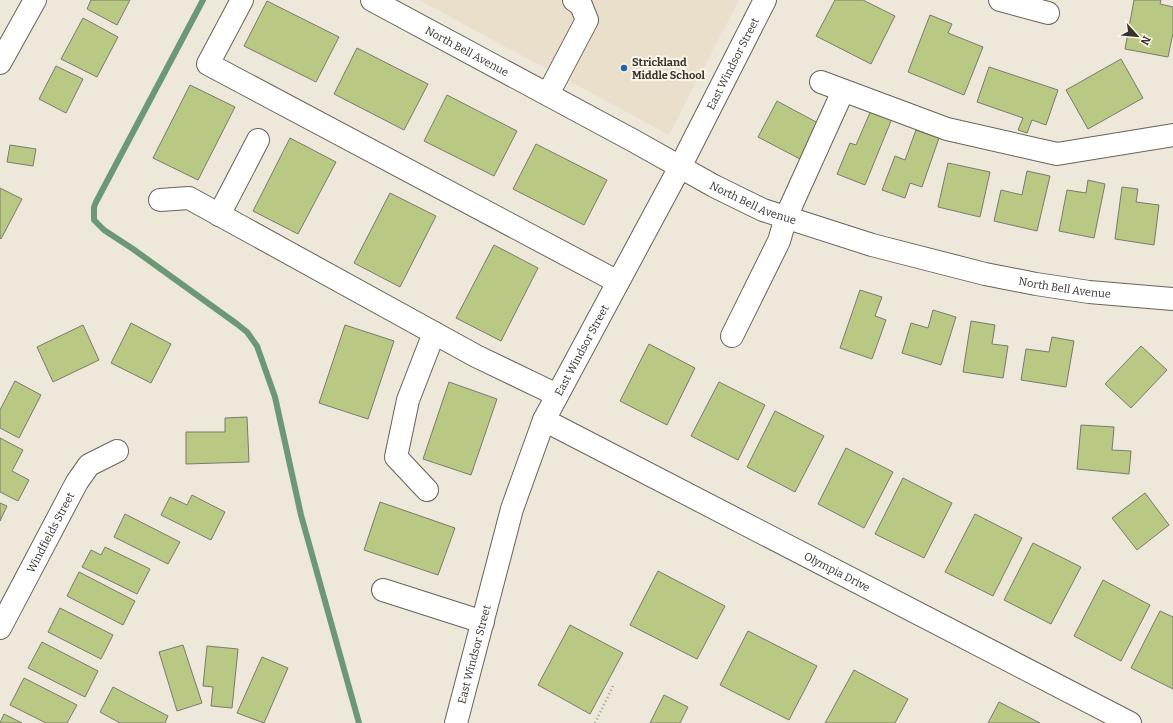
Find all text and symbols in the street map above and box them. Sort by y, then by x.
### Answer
street label: East Windsor Street [704,16,762,112]
north arrow [1117,16,1157,56]
street label: North Bell Avenue [423,24,511,79]
text: N [1138,34,1153,47]
place label: Strickland Middle School [632,56,706,82]
marker: Strickland Middle School [619,63,629,73]
street label: North Bell Avenue [708,179,798,227]
street label: North Bell Avenue [1018,275,1111,301]
street label: East Windsor Street [552,303,612,398]
street label: Windfields Street [24,490,77,575]
street label: Olympia Drive [802,550,872,594]
street label: East Windsor Street [455,604,494,705]

